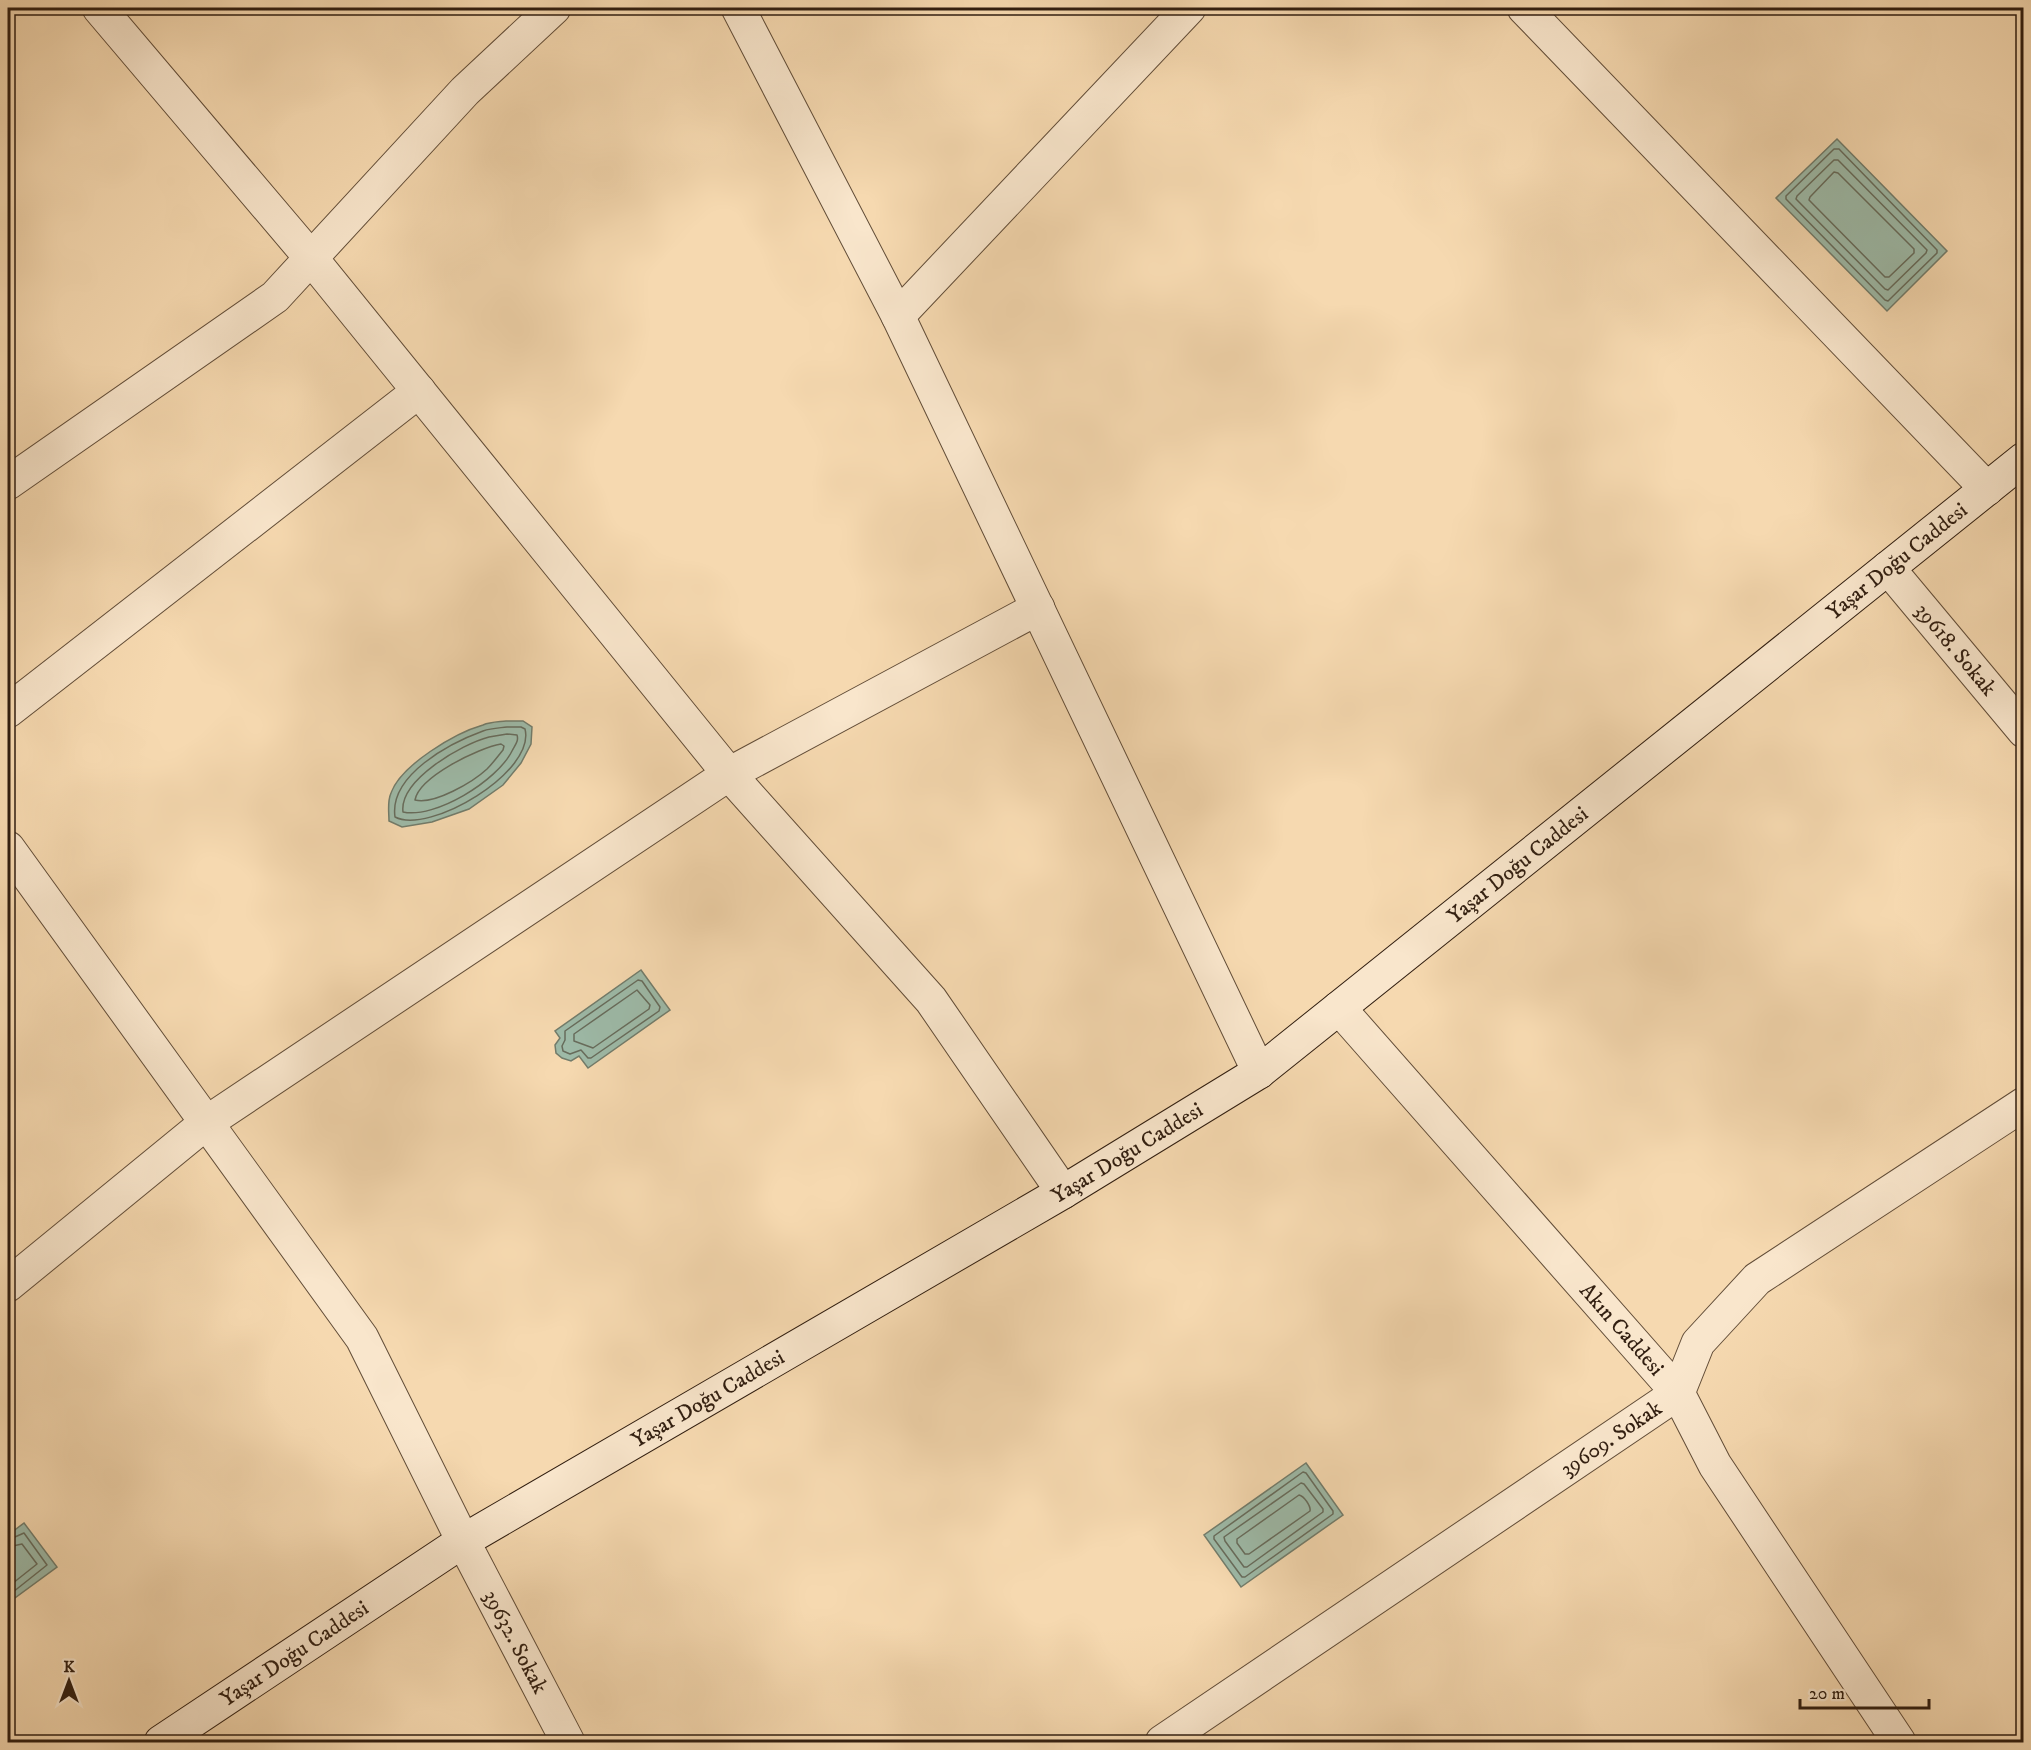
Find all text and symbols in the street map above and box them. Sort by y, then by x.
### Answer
street label: Yaşar Doğu Caddesi [1821,496,1973,625]
street label: 39618. Sokak [1909,597,2003,701]
street label: Yaşar Doğu Caddesi [1442,800,1593,929]
street label: Yaşar Doğu Caddesi [1046,1096,1208,1209]
street label: Akın Caddesi [1574,1277,1670,1381]
street label: Yaşar Doğu Caddesi [626,1343,789,1454]
street label: 39609. Sokak [1555,1394,1667,1482]
street label: 39632. Sokak [477,1585,554,1698]
street label: Yaşar Doğu Caddesi [215,1594,374,1712]
north arrow [39,1651,99,1711]
text: K [63,1657,75,1677]
scale bar [1800,1672,1929,1710]
text: 20 m [1809,1683,1845,1705]

